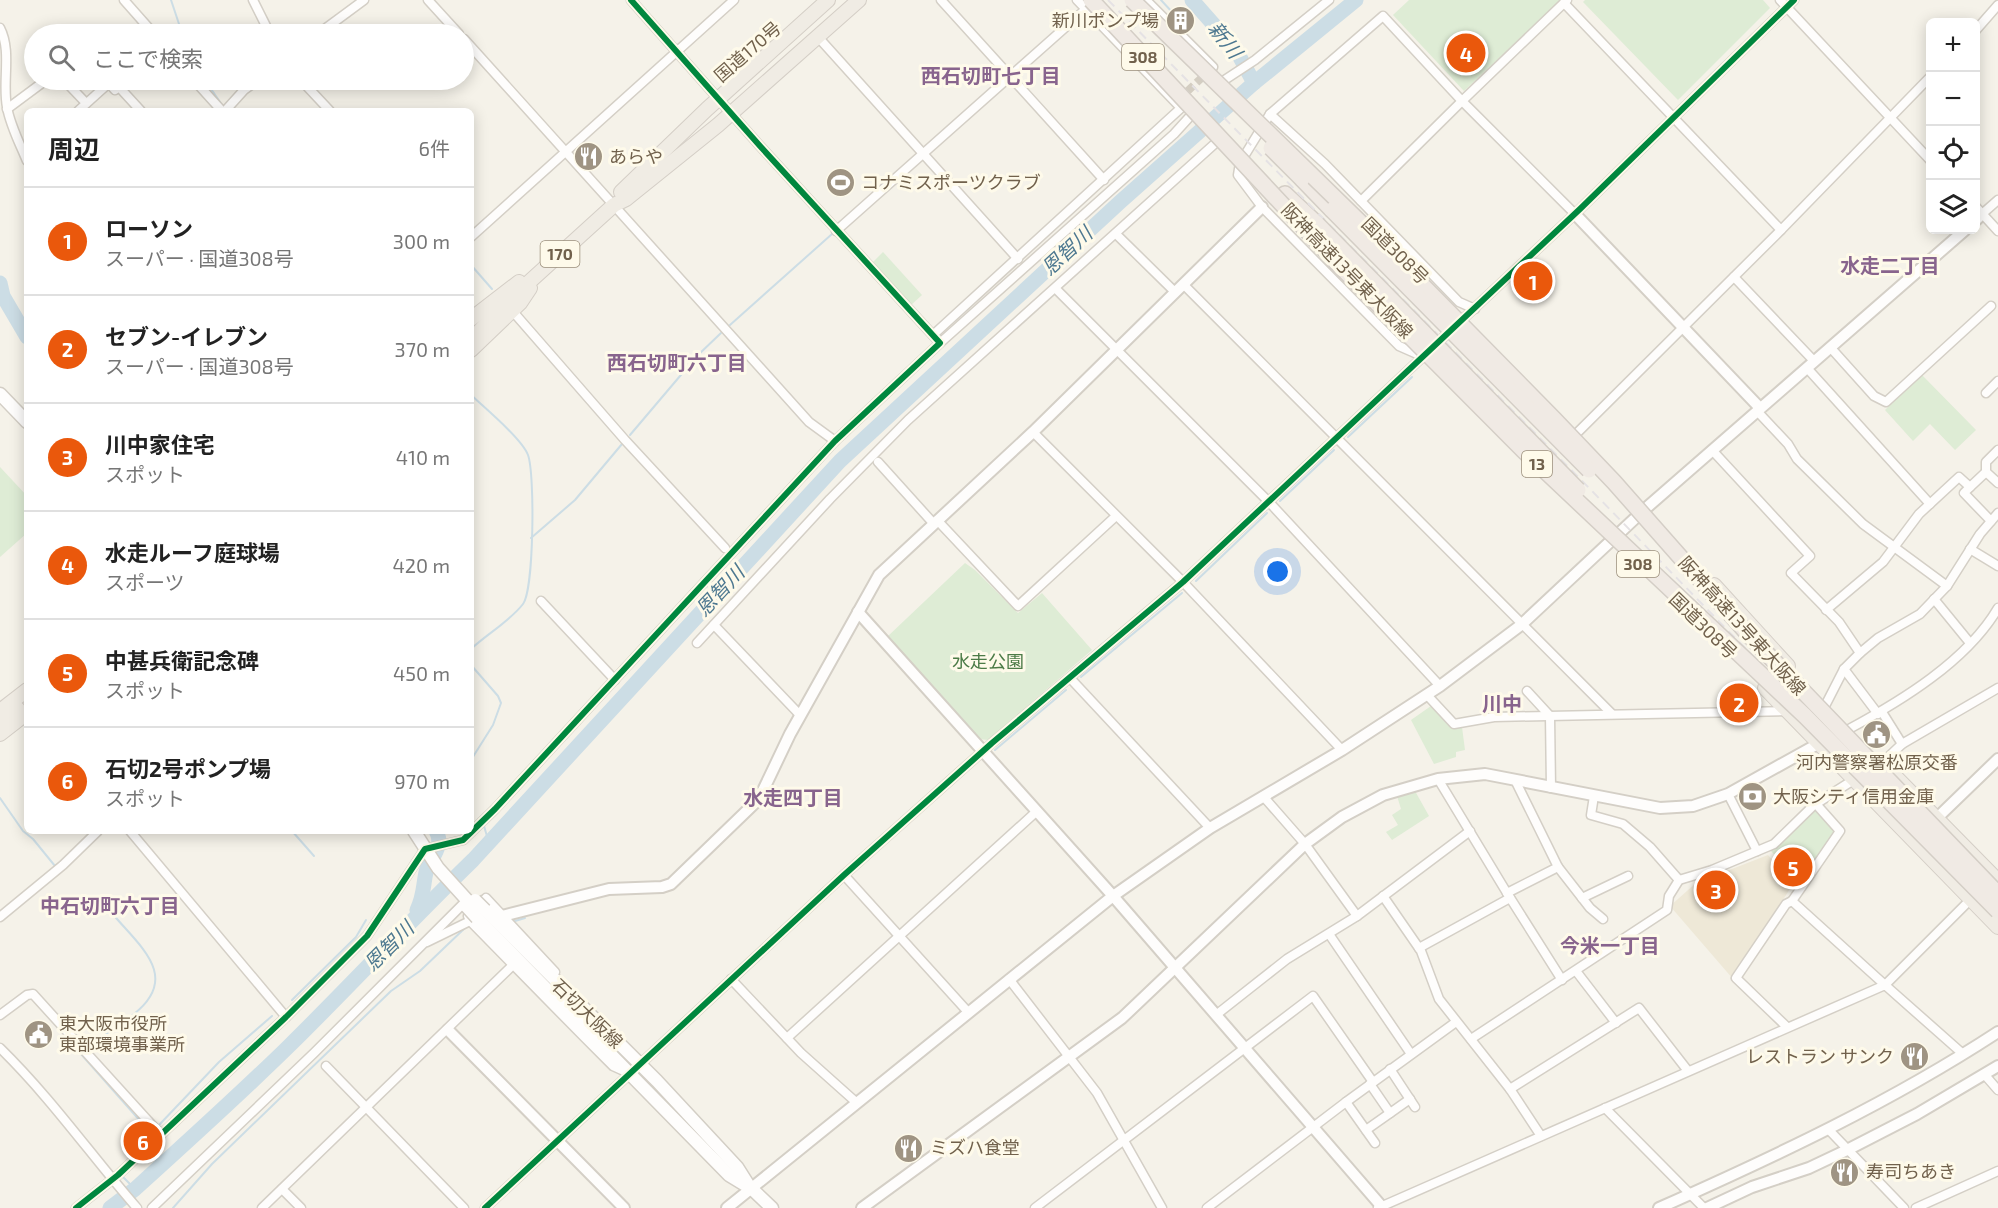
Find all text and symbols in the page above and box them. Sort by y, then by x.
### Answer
building icon: 新川ポンプ場 [1164,5,1196,37]
place label: 新川ポンプ場 [1052,9,1159,31]
street label: 国道170号 [709,16,785,86]
water label: 新川 [1204,16,1249,64]
map controls [1926,18,1980,234]
button: + [1926,18,1980,72]
search box [24,24,474,90]
pin: 4 [1446,31,1486,76]
icon: search [45,41,78,74]
road number: 308 [1122,44,1164,70]
text: ここで検索 [93,45,203,71]
district label: 西石切町七丁目 [921,63,1061,87]
button: − [1926,72,1980,126]
button: locate [1926,126,1980,180]
text: 周辺 [48,133,100,164]
text: 6件 [419,136,450,160]
restaurant icon: あらや [572,141,604,173]
place label: あらや [609,145,663,167]
sports icon: コナミスポーツクラブ [824,167,856,199]
place label: コナミスポーツクラブ [861,171,1041,193]
button: layers [1926,180,1980,234]
street label: 阪神高速13号東大阪線 [1278,198,1418,342]
street label: 国道308号 [1358,212,1434,288]
text: ローソン [105,215,193,241]
water label: 恩智川 [1036,220,1098,280]
text: 1 [63,229,72,253]
text: 300 m [393,229,450,253]
road number: 170 [540,241,580,267]
text: スーパー · 国道308号 [105,246,294,270]
district label: 水走二丁目 [1840,253,1940,277]
pin: 1 [1514,258,1552,304]
text: セブン-イレブン [105,323,268,349]
text: 2 [62,337,73,361]
text: 370 m [395,337,450,361]
district label: 西石切町六丁目 [607,350,747,374]
text: スーパー · 国道308号 [105,354,294,378]
text: 川中家住宅 [105,431,215,457]
text: 3 [62,445,73,469]
text: 410 m [396,445,450,469]
road number: 13 [1522,451,1552,477]
text: スポット [105,462,185,486]
text: 水走ルーフ庭球場 [105,539,280,565]
road number: 308 [1617,551,1659,577]
street label: 阪神高速13号東大阪線 [1675,551,1811,699]
text: 4 [61,553,74,577]
text: 420 m [392,553,450,577]
your location [1263,557,1292,586]
water label: 恩智川 [690,559,750,620]
text: スポーツ [105,570,185,594]
street label: 国道308号 [1665,588,1742,663]
text: 中甚兵衛記念碑 [105,647,259,673]
park label: 水走公園 [952,650,1024,672]
text: 5 [62,661,73,685]
text: 450 m [393,661,450,685]
text: スポット [105,678,185,702]
pin: 2 [1720,680,1758,726]
district label: 川中 [1482,691,1522,715]
public building icon: 河内警察署松原交番 [1861,718,1893,750]
place label: 河内警察署松原交番 [1796,751,1958,773]
text: 石切2号ポンプ場 [105,755,271,781]
text: 6 [62,769,73,793]
text: 970 m [394,769,450,793]
bank icon: 大阪シティ信用金庫 [1736,781,1768,813]
district label: 水走四丁目 [743,785,843,809]
place label: 大阪シティ信用金庫 [1773,785,1934,807]
text: スポット [105,786,185,810]
pin: 5 [1774,844,1812,890]
pin: 3 [1696,868,1736,912]
district label: 中石切町六丁目 [40,893,180,917]
water label: 恩智川 [359,914,419,975]
district label: 今米一丁目 [1560,933,1660,957]
street label: 石切大阪線 [548,974,628,1052]
place label: 東大阪市役所 東部環境事業所 [59,1012,185,1055]
public building icon: 東大阪市役所 東部環境事業所 [22,1018,54,1050]
restaurant icon: レストラン サンク [1899,1041,1931,1073]
place label: レストラン サンク [1746,1045,1894,1067]
pin: 6 [124,1118,162,1164]
restaurant icon: ミズハ食堂 [893,1132,925,1164]
place label: ミズハ食堂 [930,1136,1020,1158]
restaurant icon: 寿司ちあき [1829,1156,1861,1188]
place label: 寿司ちあき [1866,1160,1956,1182]

